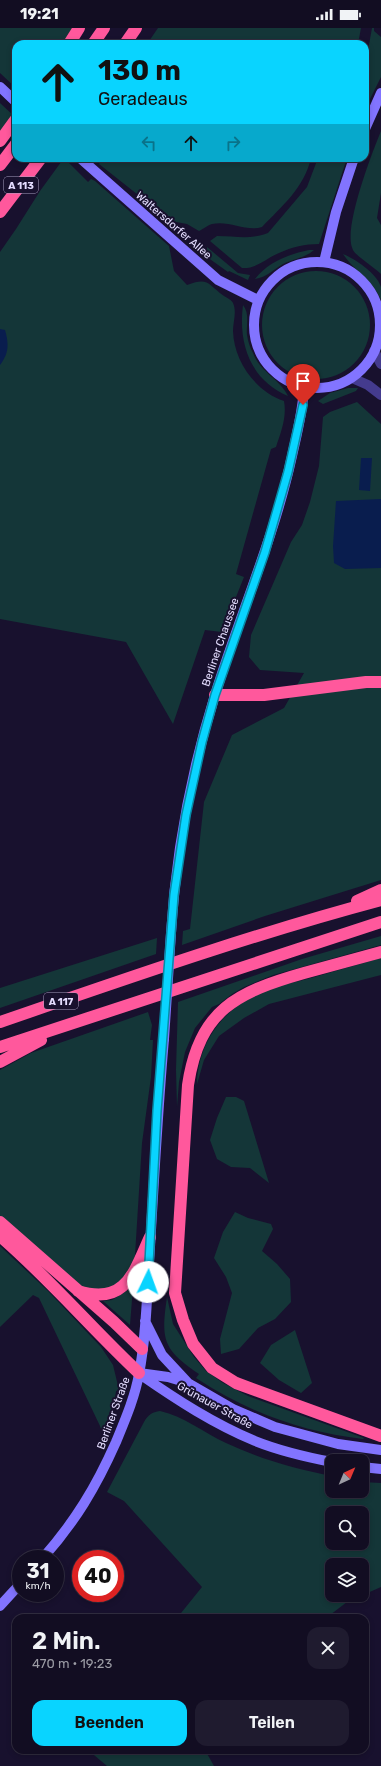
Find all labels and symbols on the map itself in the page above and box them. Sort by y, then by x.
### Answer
road number: A 113 [4,177,38,193]
street label: Waltersdorfer Allee [133,189,214,262]
pin [286,364,320,405]
street label: Berliner Chaussee [199,596,242,688]
road number: A 117 [44,993,78,1009]
position arrow [127,1261,169,1303]
street label: Berliner Straße [94,1375,133,1451]
street label: Grünauer Straße [175,1379,255,1432]
north arrow [325,1454,369,1498]
speed limit sign: 40 [72,1550,124,1602]

